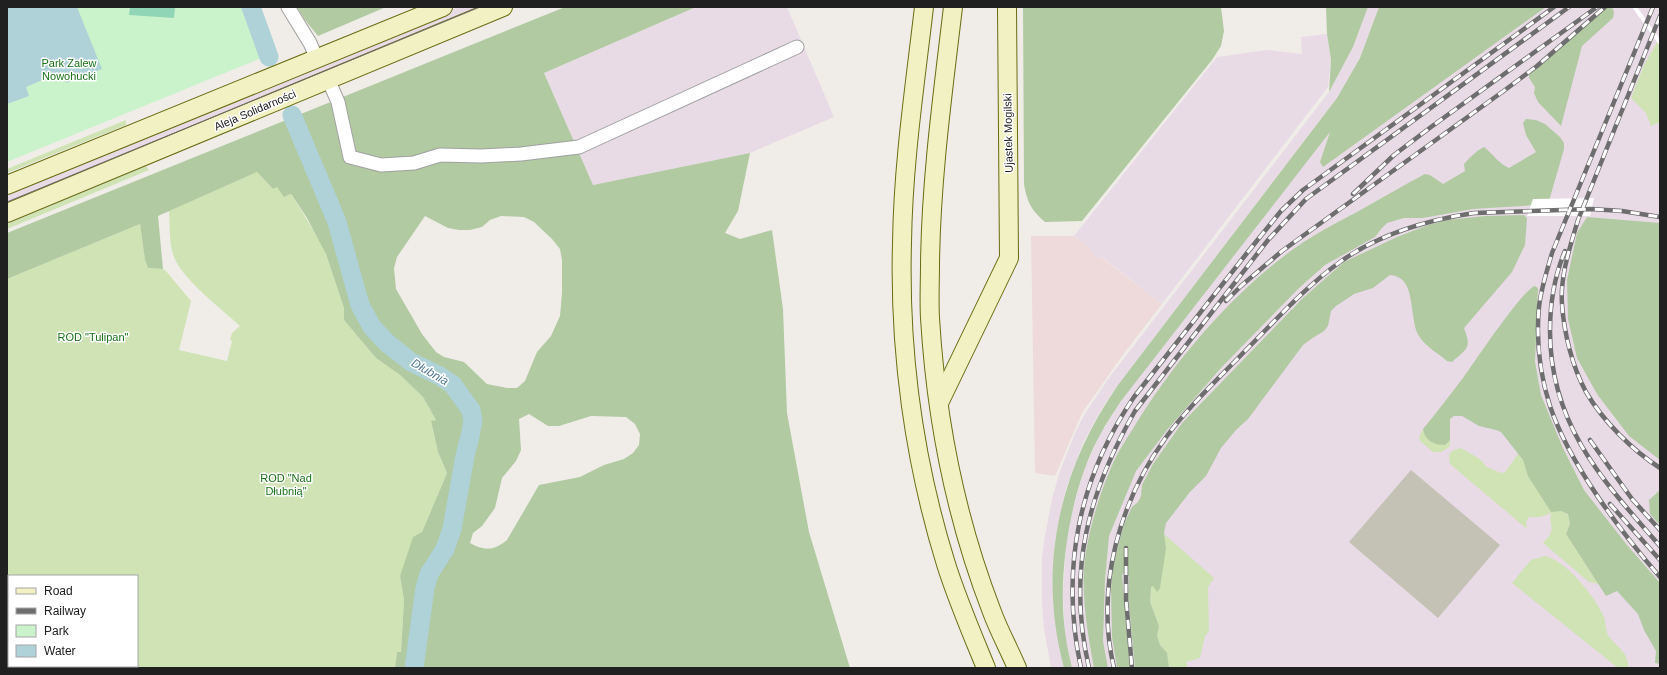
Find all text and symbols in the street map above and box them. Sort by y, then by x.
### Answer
park label: Park Zalew Nowohucki [41,57,97,82]
street label: Aleja Solidarności [212,87,298,133]
street label: Ujastek Mogilski [1001,93,1015,173]
park label: ROD "Tulipan" [58,331,129,343]
water label: Dłubnia [409,356,451,388]
park label: ROD "Nad Dłubnią" [260,472,312,497]
legend [8,575,138,667]
text: Road [44,584,73,598]
text: Railway [44,604,86,618]
text: Park [44,624,70,638]
text: Water [44,644,76,658]

